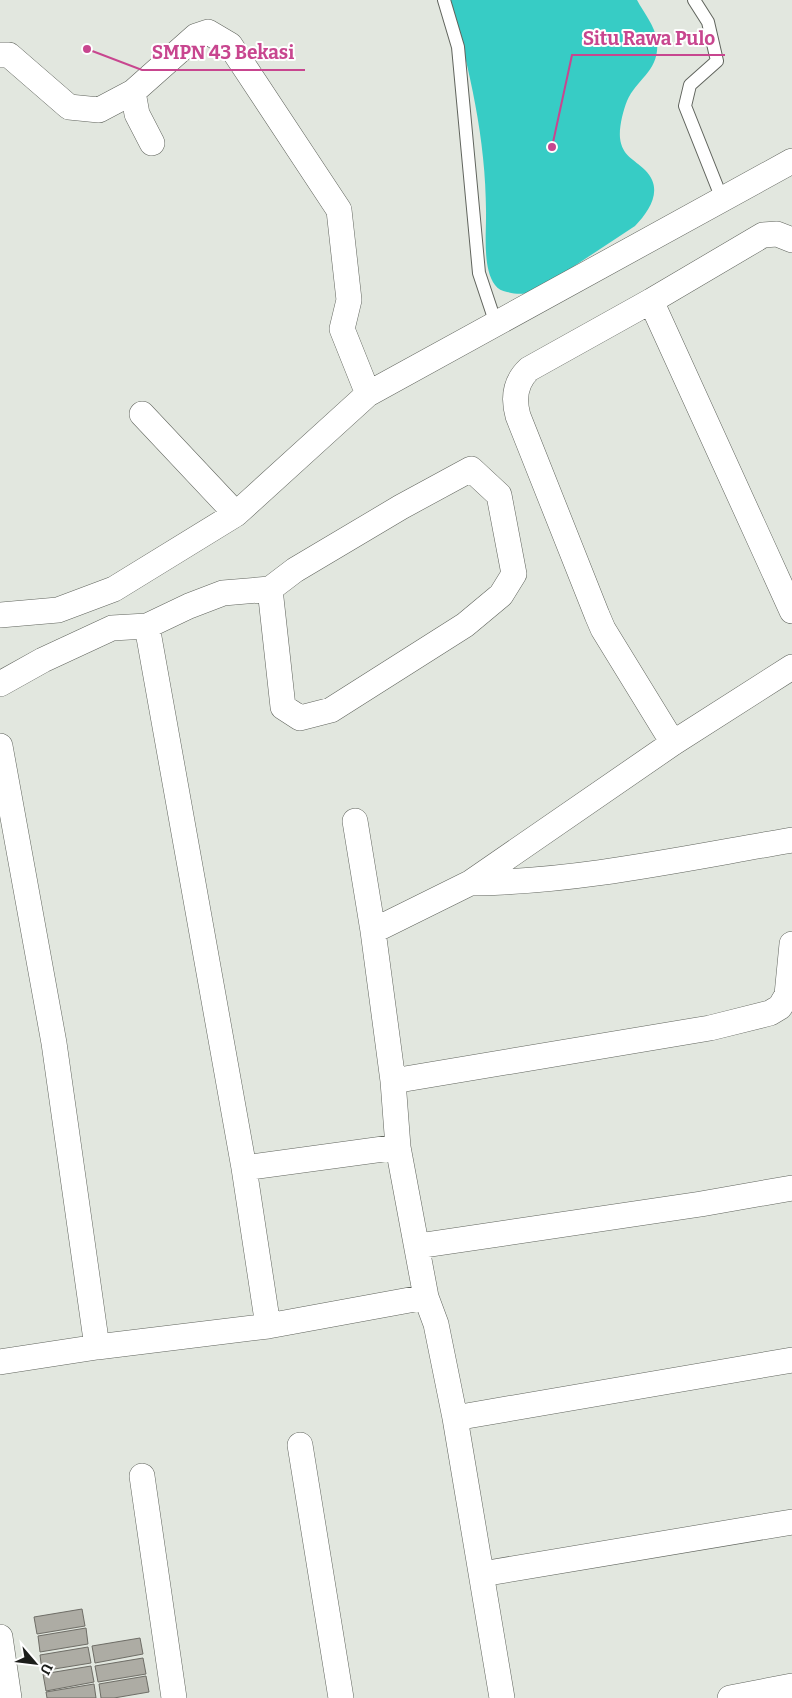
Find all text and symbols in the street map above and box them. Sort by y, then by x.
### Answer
callout: Situ Rawa Pulo [572,21,725,55]
text: Situ Rawa Pulo [583,27,715,50]
callout: SMPN 43 Bekasi [142,36,305,70]
text: SMPN 43 Bekasi [152,41,294,64]
north arrow [10,1638,60,1688]
text: U [36,1660,56,1678]

